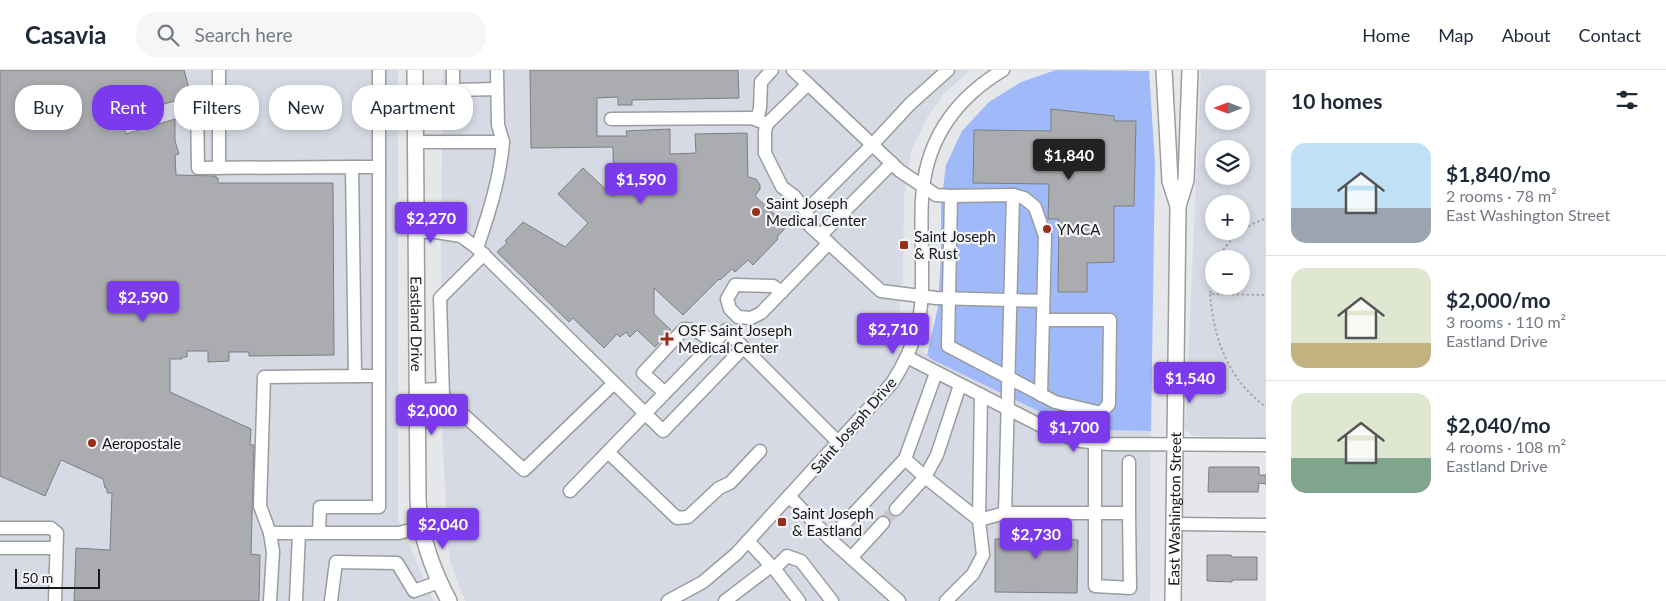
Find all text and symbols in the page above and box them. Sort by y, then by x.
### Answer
search box [136,12,486,57]
text: Casavia [25,20,106,49]
icon: search [154,21,182,49]
text: Search here [194,23,292,46]
text: Home [1362,24,1410,46]
text: Map [1438,24,1474,46]
text: About [1502,24,1551,46]
text: Contact [1579,24,1641,46]
chip: Buy [15,85,82,130]
chip: Rent [92,85,164,130]
chip: Filters [174,85,259,130]
chip: New [269,85,342,130]
chip: Apartment [352,85,473,130]
north arrow [1205,85,1250,130]
map controls [1205,85,1250,295]
icon: filters [1613,86,1641,114]
text: 10 homes [1291,88,1382,113]
pin: $1,840 [1028,138,1110,181]
button: layers [1205,140,1250,185]
text: $1,840 [1044,145,1094,164]
text: $1,840/mo [1446,161,1551,186]
pin: $1,590 [600,162,682,205]
icon: home [1331,163,1391,223]
text: $1,590 [616,169,666,188]
text: 2 rooms · 78 m² [1446,186,1557,205]
place label: Saint Joseph Medical Center [766,194,867,229]
button: + [1205,195,1250,240]
pin: $2,270 [390,202,472,244]
text: East Washington Street [1446,205,1610,224]
marker: Saint Joseph Medical Center [750,206,762,218]
text: $2,270 [406,208,456,227]
place label: YMCA [1057,220,1101,238]
marker: YMCA [1041,223,1053,235]
place label: Saint Joseph & Rust [914,227,996,262]
marker: Saint Joseph & Rust [898,239,910,251]
button: − [1205,250,1250,295]
street label: Eastland Drive [407,276,426,372]
pin: $2,590 [102,280,184,323]
text: $2,590 [118,287,168,306]
text: $2,000/mo [1446,287,1551,312]
icon: home [1331,288,1391,348]
pin: $2,710 [852,312,934,355]
text: 3 rooms · 110 m² [1446,312,1566,331]
text: $2,710 [868,319,918,338]
place label: OSF Saint Joseph Medical Center [678,321,792,356]
text: Eastland Drive [1446,331,1548,350]
marker: OSF Saint Joseph Medical Center [660,332,674,346]
pin: $1,540 [1149,362,1231,404]
text: $1,540 [1165,368,1215,387]
street label: Saint Joseph Drive [806,373,900,477]
pin: $2,000 [391,394,473,436]
text: $2,000 [407,400,457,419]
pin: $1,700 [1033,410,1115,453]
text: $2,040/mo [1446,412,1551,437]
icon: home [1331,413,1391,473]
text: $1,700 [1049,417,1099,436]
street label: East Washington Street [1164,431,1184,586]
place label: Aeropostale [102,434,181,452]
marker: Aeropostale [86,437,98,449]
text: 4 rooms · 108 m² [1446,437,1566,456]
text: Eastland Drive [1446,456,1548,475]
place label: Saint Joseph & Eastland [792,504,874,539]
pin: $2,040 [402,508,484,550]
text: $2,040 [418,514,468,533]
marker: Saint Joseph & Eastland [776,516,788,528]
pin: $2,730 [995,518,1077,560]
text: $2,730 [1011,524,1061,543]
scale bar [15,566,100,589]
text: 50 m [22,569,53,586]

